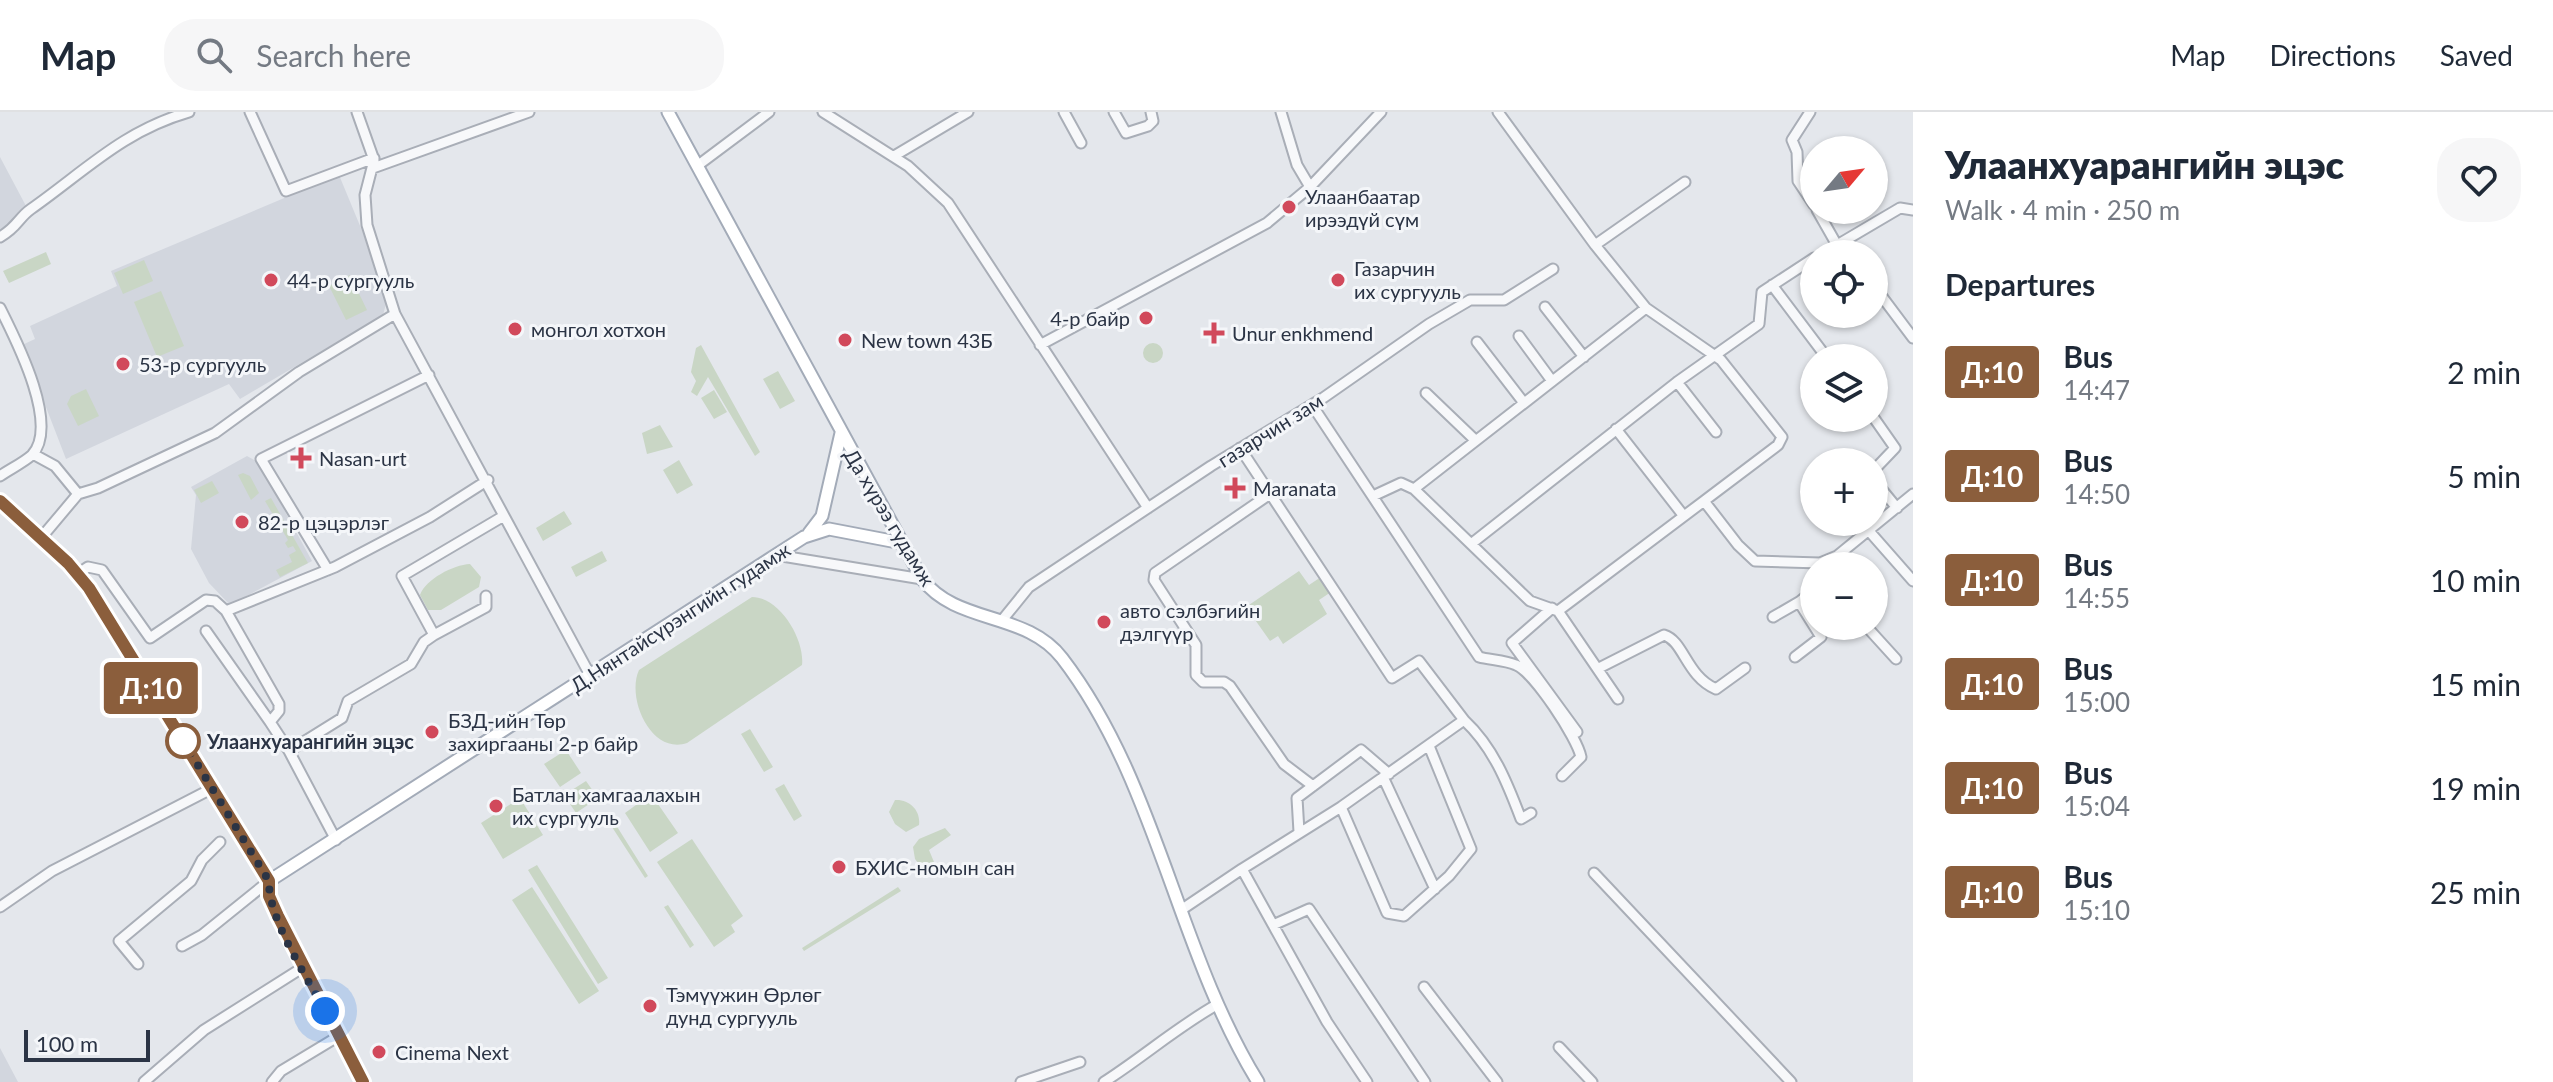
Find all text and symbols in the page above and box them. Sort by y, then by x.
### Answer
search box [164,19,724,91]
text: Map [40,32,116,78]
icon: search [192,33,236,77]
text: Search here [256,37,411,73]
text: Map [2170,38,2225,72]
text: Directions [2269,38,2396,72]
text: Saved [2440,38,2513,72]
north arrow [1800,136,1888,224]
map controls [1800,136,1888,640]
button: heart [2437,138,2521,222]
text: Улаанхуарангийн эцэс [1945,141,2344,187]
place label: Улаанбаатар ирээдүй сүм [1305,184,1420,231]
text: Walk · 4 min · 250 m [1945,194,2180,226]
marker: Улаанбаатар ирээдүй сүм [1280,198,1298,216]
button: locate [1800,240,1888,328]
place label: Газарчин их сургууль [1354,256,1461,303]
text: Departures [1945,266,2095,302]
place label: 44-р сургууль [287,268,414,292]
marker: 44-р сургууль [262,271,280,289]
marker: Газарчин их сургууль [1329,271,1347,289]
place label: 4-р байр [1050,306,1130,330]
marker: 4-р байр [1137,309,1155,327]
place label: монгол хотхон [531,317,666,341]
marker: монгол хотхон [506,320,524,338]
place label: Unur enkhmend [1232,321,1373,345]
marker: Unur enkhmend [1203,322,1225,344]
place label: New town 43Б [861,328,993,352]
marker: New town 43Б [836,331,854,349]
text: Bus [2063,338,2113,374]
button: layers [1800,344,1888,432]
place label: 53-р сургууль [139,352,266,376]
text: 2 min [2447,354,2521,390]
marker: 53-р сургууль [114,355,132,373]
text: Д:10 [1961,355,2023,389]
text: 14:47 [2063,374,2130,406]
street label: газарчин зам [1213,388,1327,472]
text: Bus [2063,442,2113,478]
street label: Да хүрээ гудамж [840,444,941,590]
place label: Nasan-urt [319,446,407,470]
marker: Nasan-urt [290,447,312,469]
button: + [1800,448,1888,536]
text: 5 min [2447,458,2521,494]
text: Д:10 [1961,459,2023,493]
place label: Maranata [1253,476,1336,500]
marker: Maranata [1224,477,1246,499]
text: 14:50 [2063,478,2130,510]
place label: 82-р цэцэрлэг [258,510,389,534]
marker: 82-р цэцэрлэг [233,513,251,531]
street label: Д.Нянтайсүрэнгийн гудамж [566,537,795,697]
text: Bus [2063,546,2113,582]
button: − [1800,552,1888,640]
text: 10 min [2430,562,2521,598]
text: Д:10 [1961,563,2023,597]
text: 14:55 [2063,582,2130,614]
place label: авто сэлбэгийн дэлгүүр [1120,598,1260,645]
marker: авто сэлбэгийн дэлгүүр [1095,613,1113,631]
text: Bus [2063,650,2113,686]
line badge: Д:10 [95,662,207,714]
text: 15 min [2430,666,2521,702]
text: Д:10 [1961,667,2023,701]
text: Д:10 [120,671,182,705]
text: 15:00 [2063,686,2130,718]
place label: БЗД-ийн Төр захиргааны 2-р байр [448,708,638,755]
marker: БЗД-ийн Төр захиргааны 2-р байр [423,723,441,741]
marker: Улаанхуарангийн эцэс [166,724,200,758]
place label: Улаанхуарангийн эцэс [206,729,414,753]
text: Bus [2063,754,2113,790]
text: 19 min [2430,770,2521,806]
text: Д:10 [1961,771,2023,805]
place label: Батлан хамгаалахын их сургууль [512,782,700,829]
text: 15:04 [2063,790,2130,822]
marker: Батлан хамгаалахын их сургууль [487,797,505,815]
place label: БХИС-номын сан [855,855,1015,879]
marker: БХИС-номын сан [830,858,848,876]
text: Bus [2063,858,2113,894]
text: 25 min [2430,874,2521,910]
text: Д:10 [1961,875,2023,909]
text: 15:10 [2063,894,2130,926]
place label: Тэмүүжин Өрлөг дунд сургууль [666,982,822,1029]
your location [305,991,345,1031]
marker: Тэмүүжин Өрлөг дунд сургууль [641,997,659,1015]
scale bar [24,1026,150,1062]
text: 100 m [36,1030,98,1057]
place label: Cinema Next [395,1040,509,1064]
marker: Cinema Next [370,1043,388,1061]

